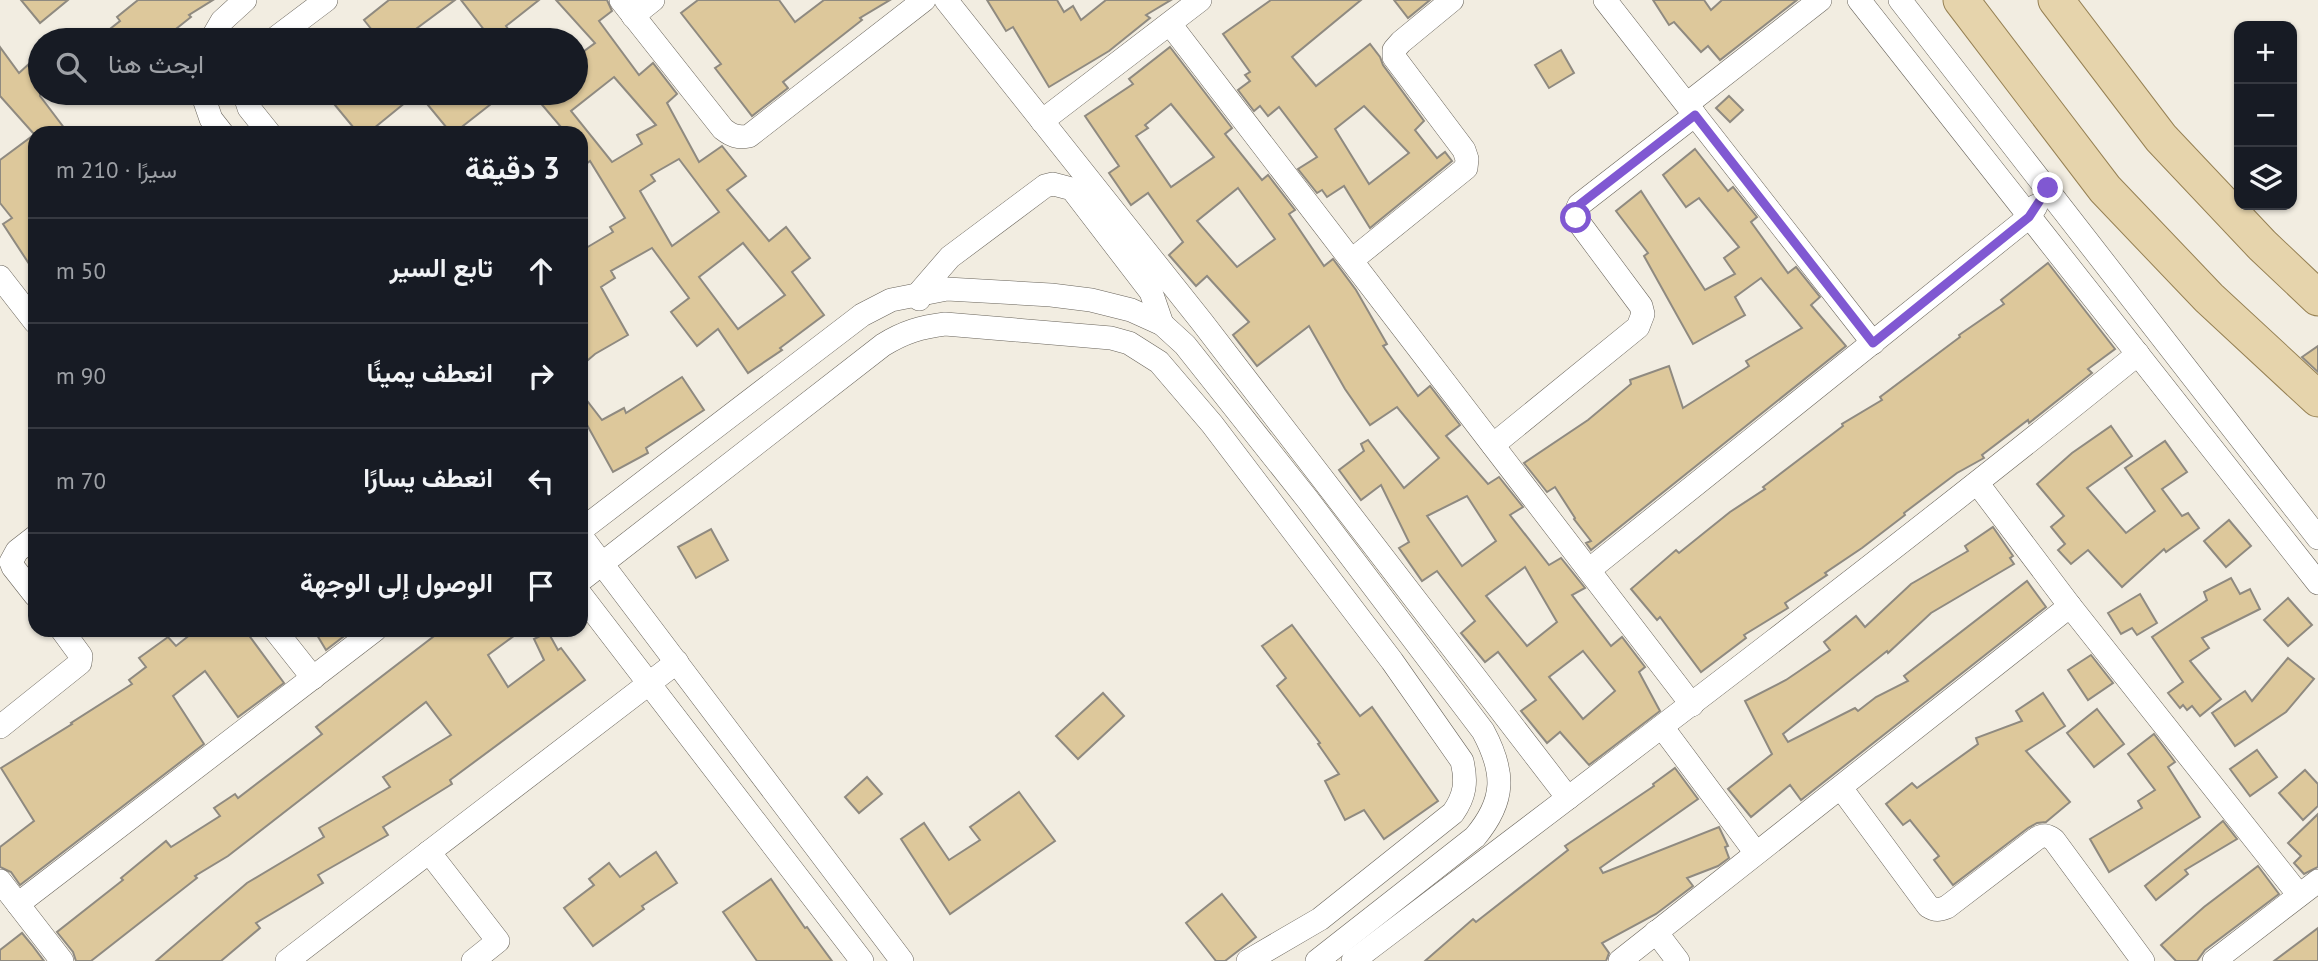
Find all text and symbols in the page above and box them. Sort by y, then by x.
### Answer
map controls [2234,21,2297,210]
button: + [2234,21,2297,84]
search box [28,28,588,105]
text: ابحث هنا [108,47,204,80]
icon: search [52,48,90,86]
button: − [2234,84,2297,147]
button: layers [2234,147,2297,210]
text: 3 دقيقة [465,148,560,187]
text: سيرًا · 210 m [56,155,177,184]
route end [2032,172,2063,203]
route start [1560,202,1591,233]
text: تابع السير [389,251,493,284]
icon: ahead [522,252,560,290]
text: 50 m [56,256,106,285]
text: انعطف يمينًا [367,356,493,389]
icon: right [522,357,560,395]
text: 90 m [56,361,106,390]
text: انعطف يسارًا [363,461,493,494]
icon: left [522,462,560,500]
text: 70 m [56,466,106,495]
text: الوصول إلى الوجهة [300,566,493,599]
icon: arrive [522,567,560,605]

